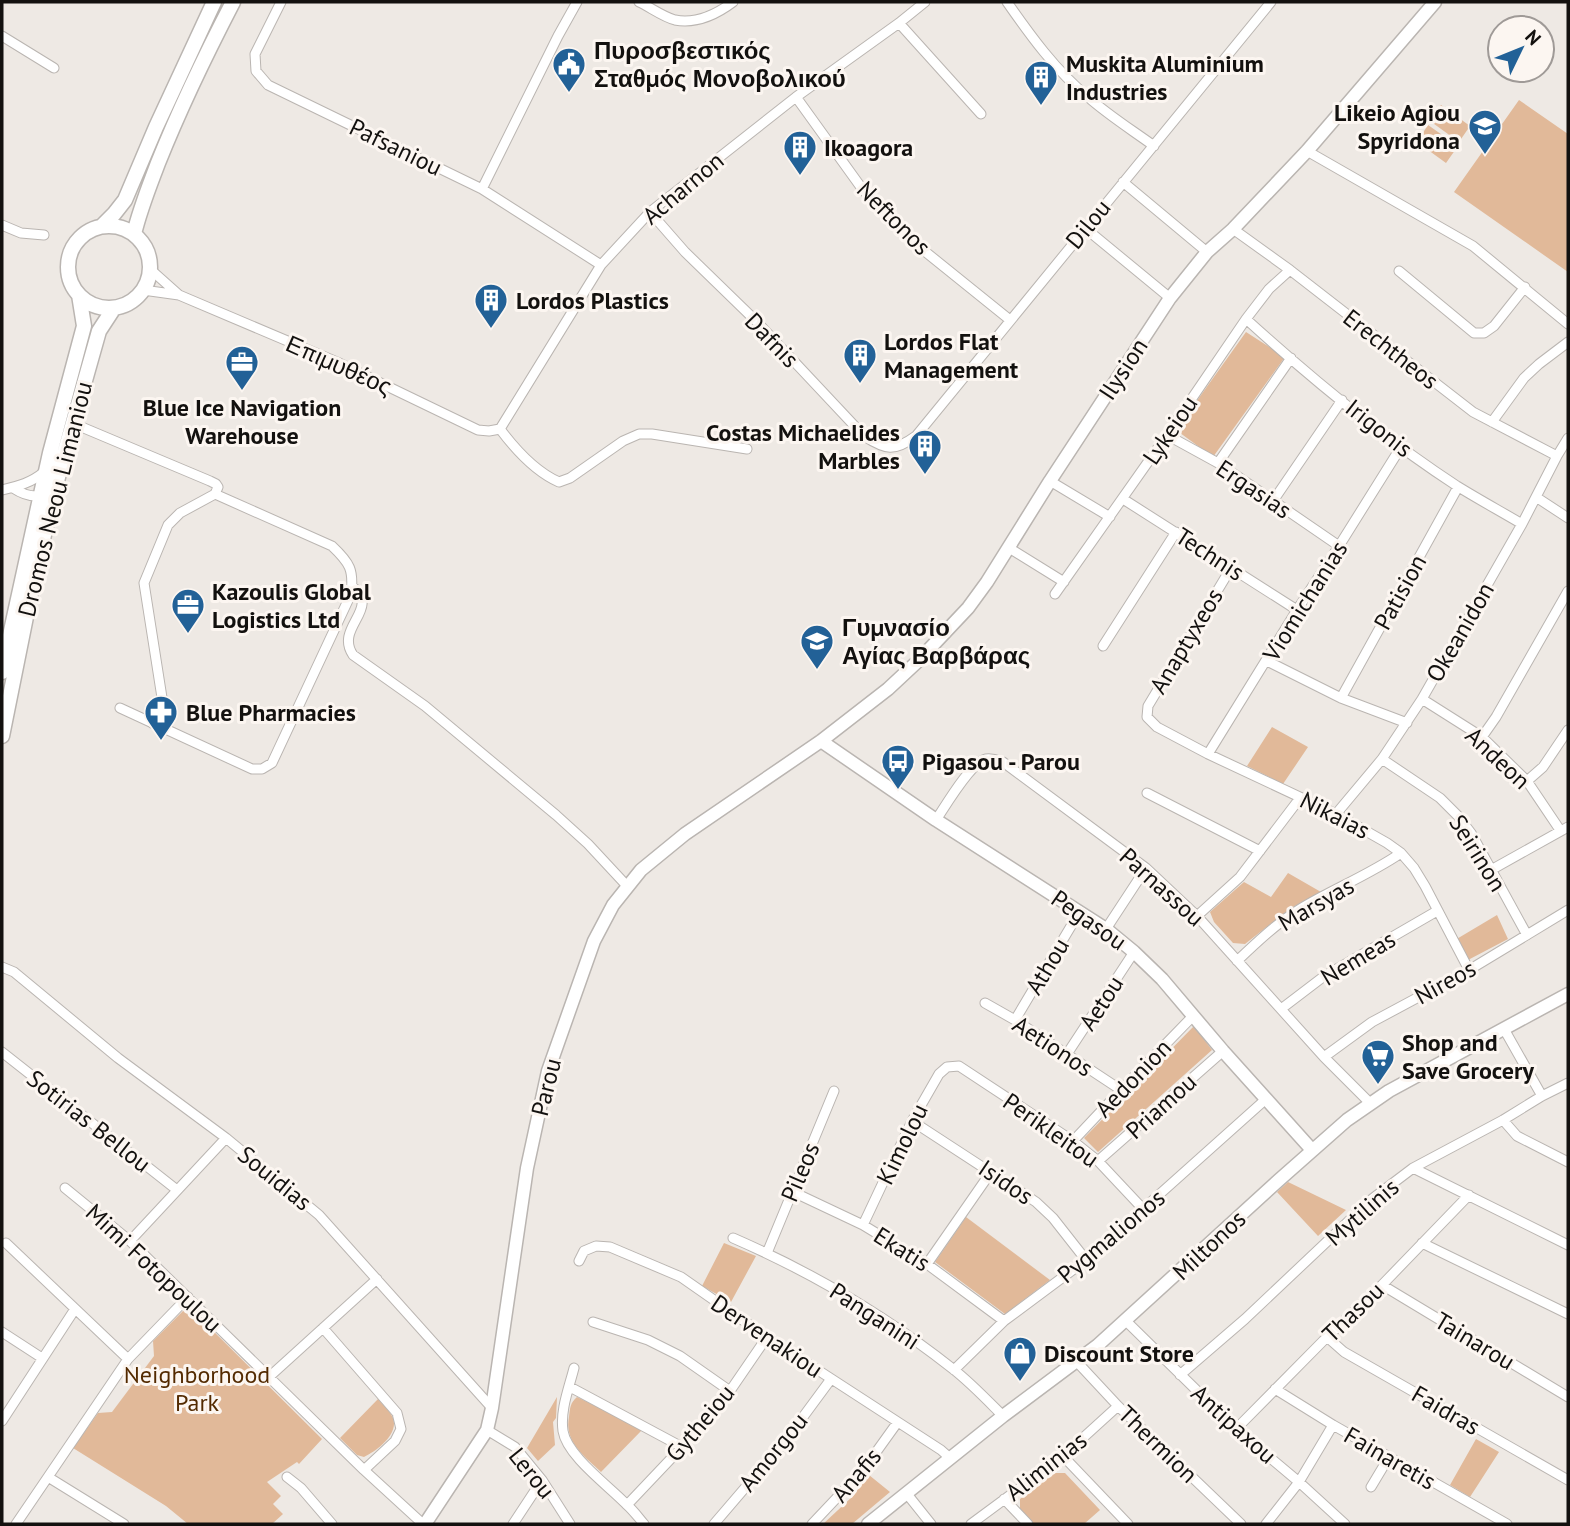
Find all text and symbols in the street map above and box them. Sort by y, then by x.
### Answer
north arrow [1486,14,1556,84]
text: N [1520,25,1546,50]
place label: Πυροσβεστικός Σταθμός Μονοβολικού [594,35,846,94]
public building icon: Πυροσβεστικός Σταθμός Μονοβολικού [550,45,588,94]
place label: Muskita Aluminium Industries [1066,48,1264,107]
building icon: Muskita Aluminium Industries [1022,58,1060,107]
place label: Likeio Agiou Spyridona [1334,97,1460,156]
school or university icon: Likeio Agiou Spyridona [1466,107,1504,156]
street label: Pafsaniou [344,111,448,183]
building icon: Ikoagora [781,128,819,177]
place label: Ikoagora [824,132,913,163]
street label: Acharnon [636,145,730,231]
street label: Neftonos [850,174,938,262]
street label: Dilou [1059,193,1117,255]
building icon: Lordos Plastics [472,281,510,330]
place label: Lordos Plastics [516,285,669,316]
street label: Erechtheos [1337,302,1445,396]
street label: Dafnis [738,306,806,374]
place label: Lordos Flat Management [884,326,1019,385]
street label: Επιμυθέος [281,328,397,402]
street label: Ilysion [1092,332,1154,406]
building icon: Lordos Flat Management [841,336,879,385]
office icon: Blue Ice Navigation Warehouse [223,343,261,392]
street label: Dromos Neou Limaniou [11,378,99,620]
street label: Lykeiou [1136,389,1204,471]
place label: Blue Ice Navigation Warehouse [143,392,341,451]
street label: Irigonis [1339,392,1419,464]
place label: Costas Michaelides Marbles [706,417,900,476]
building icon: Costas Michaelides Marbles [906,427,944,476]
street label: Ergasias [1210,453,1298,525]
street label: Technis [1170,520,1250,588]
street label: Viomichanias [1255,535,1354,668]
street label: Patision [1367,549,1433,635]
place label: Kazoulis Global Logistics Ltd [212,576,372,635]
street label: Okeanidon [1419,577,1501,687]
street label: Anaptyxeos [1142,583,1230,699]
office icon: Kazoulis Global Logistics Ltd [169,586,207,635]
place label: Γυμνασίο Αγίας Βαρβάρας [842,612,1030,671]
school or university icon: Γυμνασίο Αγίας Βαρβάρας [798,622,836,671]
pharmacy icon: Blue Pharmacies [142,693,180,742]
place label: Blue Pharmacies [186,697,356,728]
street label: Andeon [1459,720,1537,796]
bus stop icon: Pigasou - Parou [879,742,917,791]
place label: Pigasou - Parou [922,746,1080,777]
street label: Nikaias [1295,784,1375,846]
street label: Seirinon [1442,809,1514,897]
street label: Parnassou [1113,841,1211,933]
street label: Marsyas [1273,870,1359,938]
street label: Pegasou [1045,883,1133,957]
street label: Nemeas [1315,924,1401,992]
street label: Athou [1018,932,1076,1000]
street label: Nireos [1409,953,1481,1011]
street label: Aetou [1072,970,1130,1036]
street label: Aetionos [1007,1009,1099,1083]
place label: Shop and Save Grocery [1402,1027,1534,1086]
street label: Aedonion [1088,1032,1178,1124]
supermarket icon: Shop and Save Grocery [1359,1037,1397,1086]
street label: Parou [524,1055,568,1119]
street label: Sotirias Bellou [21,1063,157,1179]
street label: Priamou [1119,1066,1203,1146]
street label: Perikleitou [997,1086,1105,1174]
street label: Kimolou [869,1098,935,1190]
street label: Pileos [774,1138,826,1206]
street label: Souidias [232,1139,318,1217]
street label: Isidos [973,1153,1039,1211]
street label: Mytilinis [1319,1171,1405,1253]
street label: Pygmalionos [1051,1182,1171,1290]
street label: Mimi Fotopoulou [79,1197,229,1339]
street label: Miltonos [1166,1203,1252,1287]
street label: Ekatis [868,1220,936,1278]
street label: Panganini [824,1275,926,1357]
street label: Thasou [1316,1275,1390,1349]
street label: Dervenakiou [705,1287,829,1385]
street label: Tainarou [1429,1305,1521,1377]
shop icon: Discount Store [1001,1334,1039,1383]
place label: Discount Store [1044,1338,1194,1369]
park label: Neighborhood Park [124,1359,270,1418]
street label: Gytheiou [659,1378,741,1468]
street label: Antipaxou [1185,1378,1283,1470]
street label: Faidras [1406,1378,1486,1442]
street label: Thermion [1112,1399,1204,1489]
street label: Amorgou [732,1406,814,1498]
street label: Fainaretis [1339,1419,1441,1497]
street label: Aliminias [999,1425,1093,1507]
street label: Lerou [502,1441,562,1505]
street label: Anafis [824,1441,888,1509]

